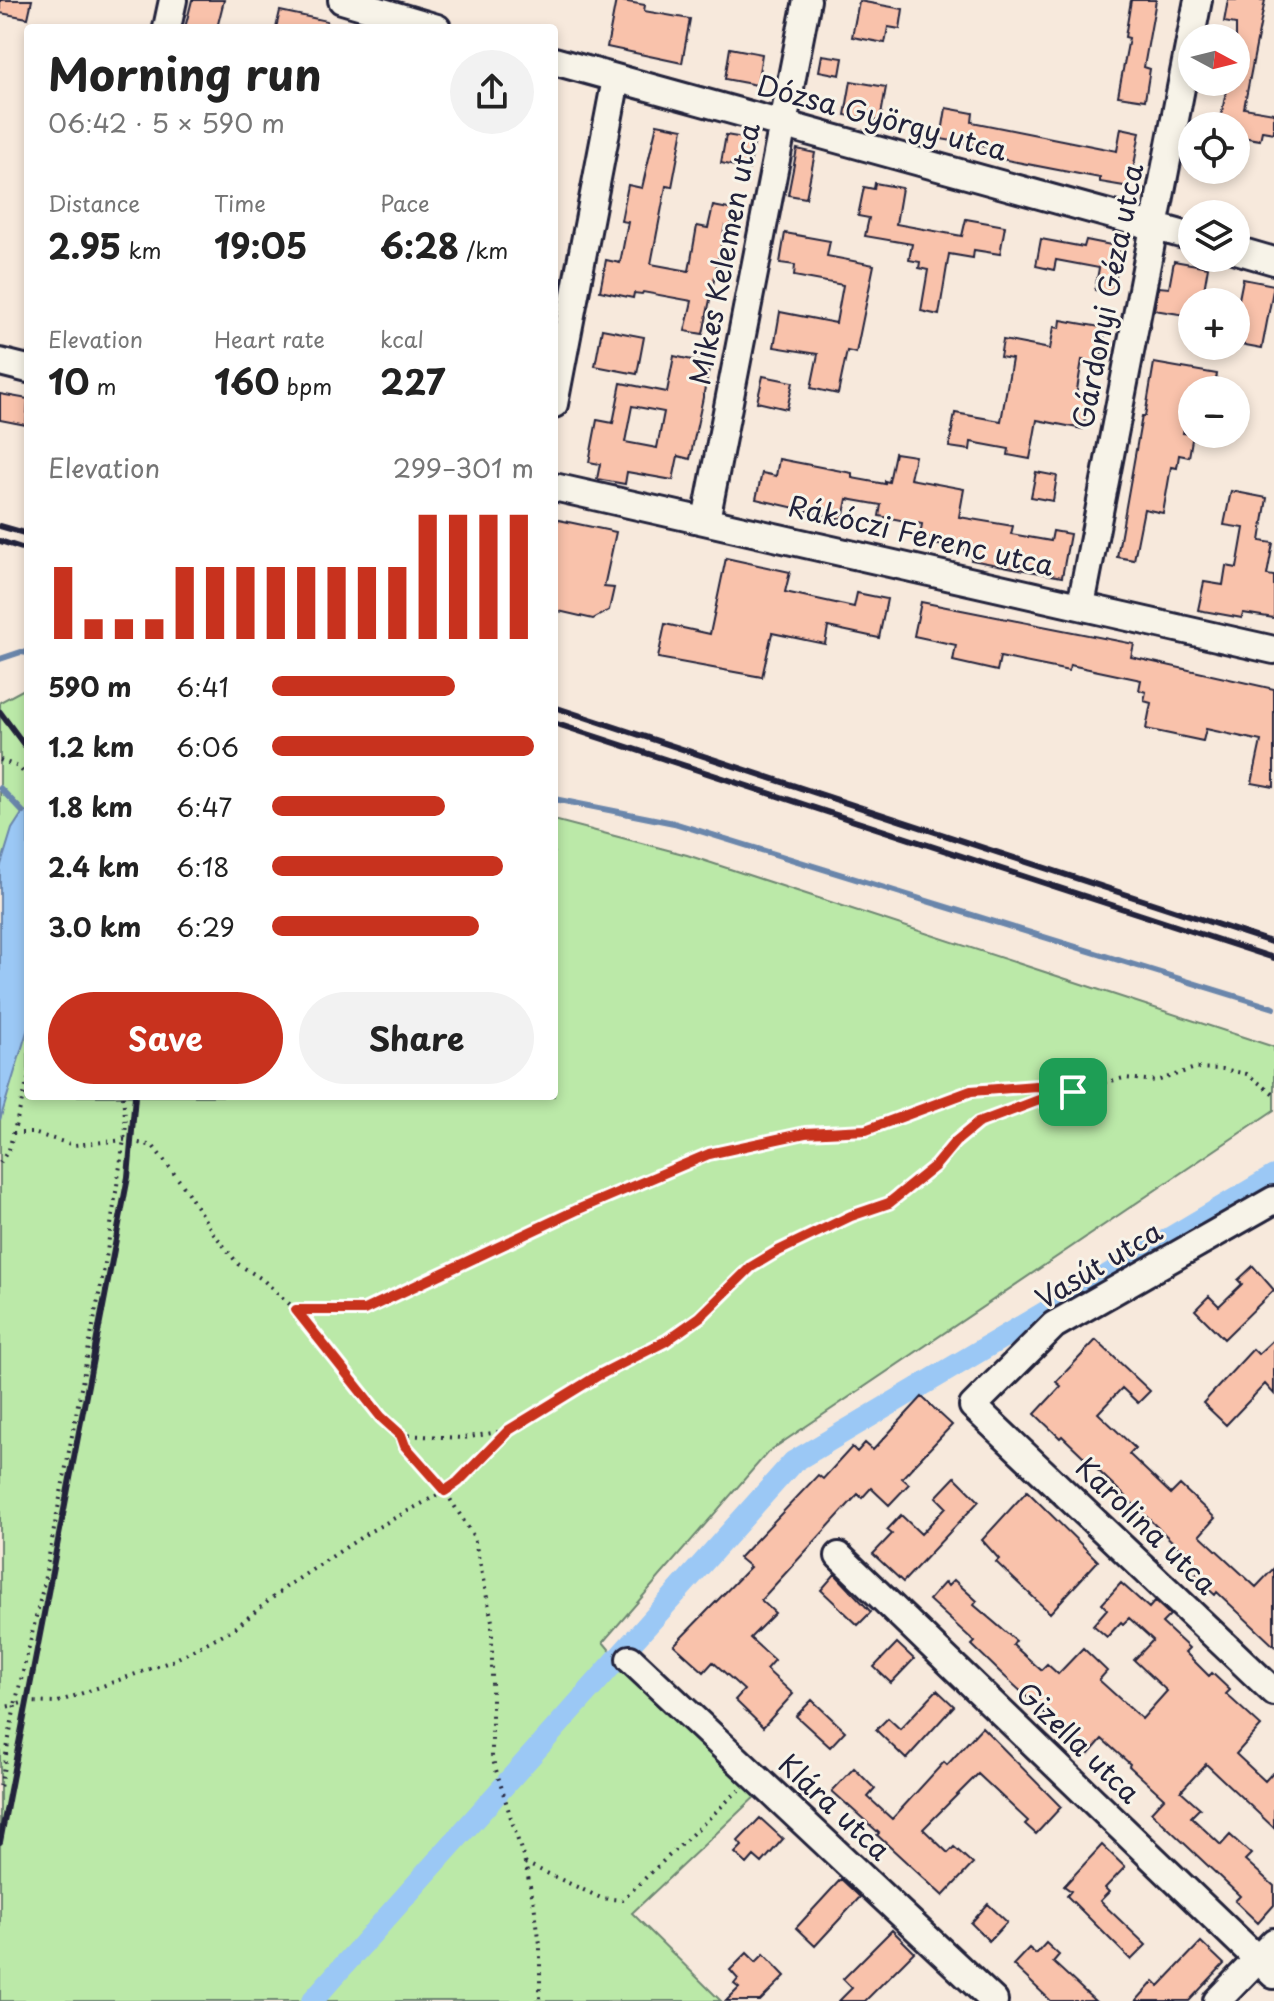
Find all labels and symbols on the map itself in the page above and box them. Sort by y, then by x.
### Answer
north arrow [1178,24,1250,96]
street label: Dózsa György utca [753,62,1013,171]
street label: Mikes Kelemen utca [677,119,770,388]
street label: Gárdonyi Géza utca [1060,159,1153,432]
street label: Rákóczi Ferenc utca [784,483,1059,586]
pin [1039,1058,1107,1126]
street label: Vasút utca [1027,1209,1170,1318]
street label: Karolina utca [1067,1446,1228,1604]
street label: Gizella utca [1007,1671,1151,1813]
street label: Klára utca [769,1743,901,1869]

